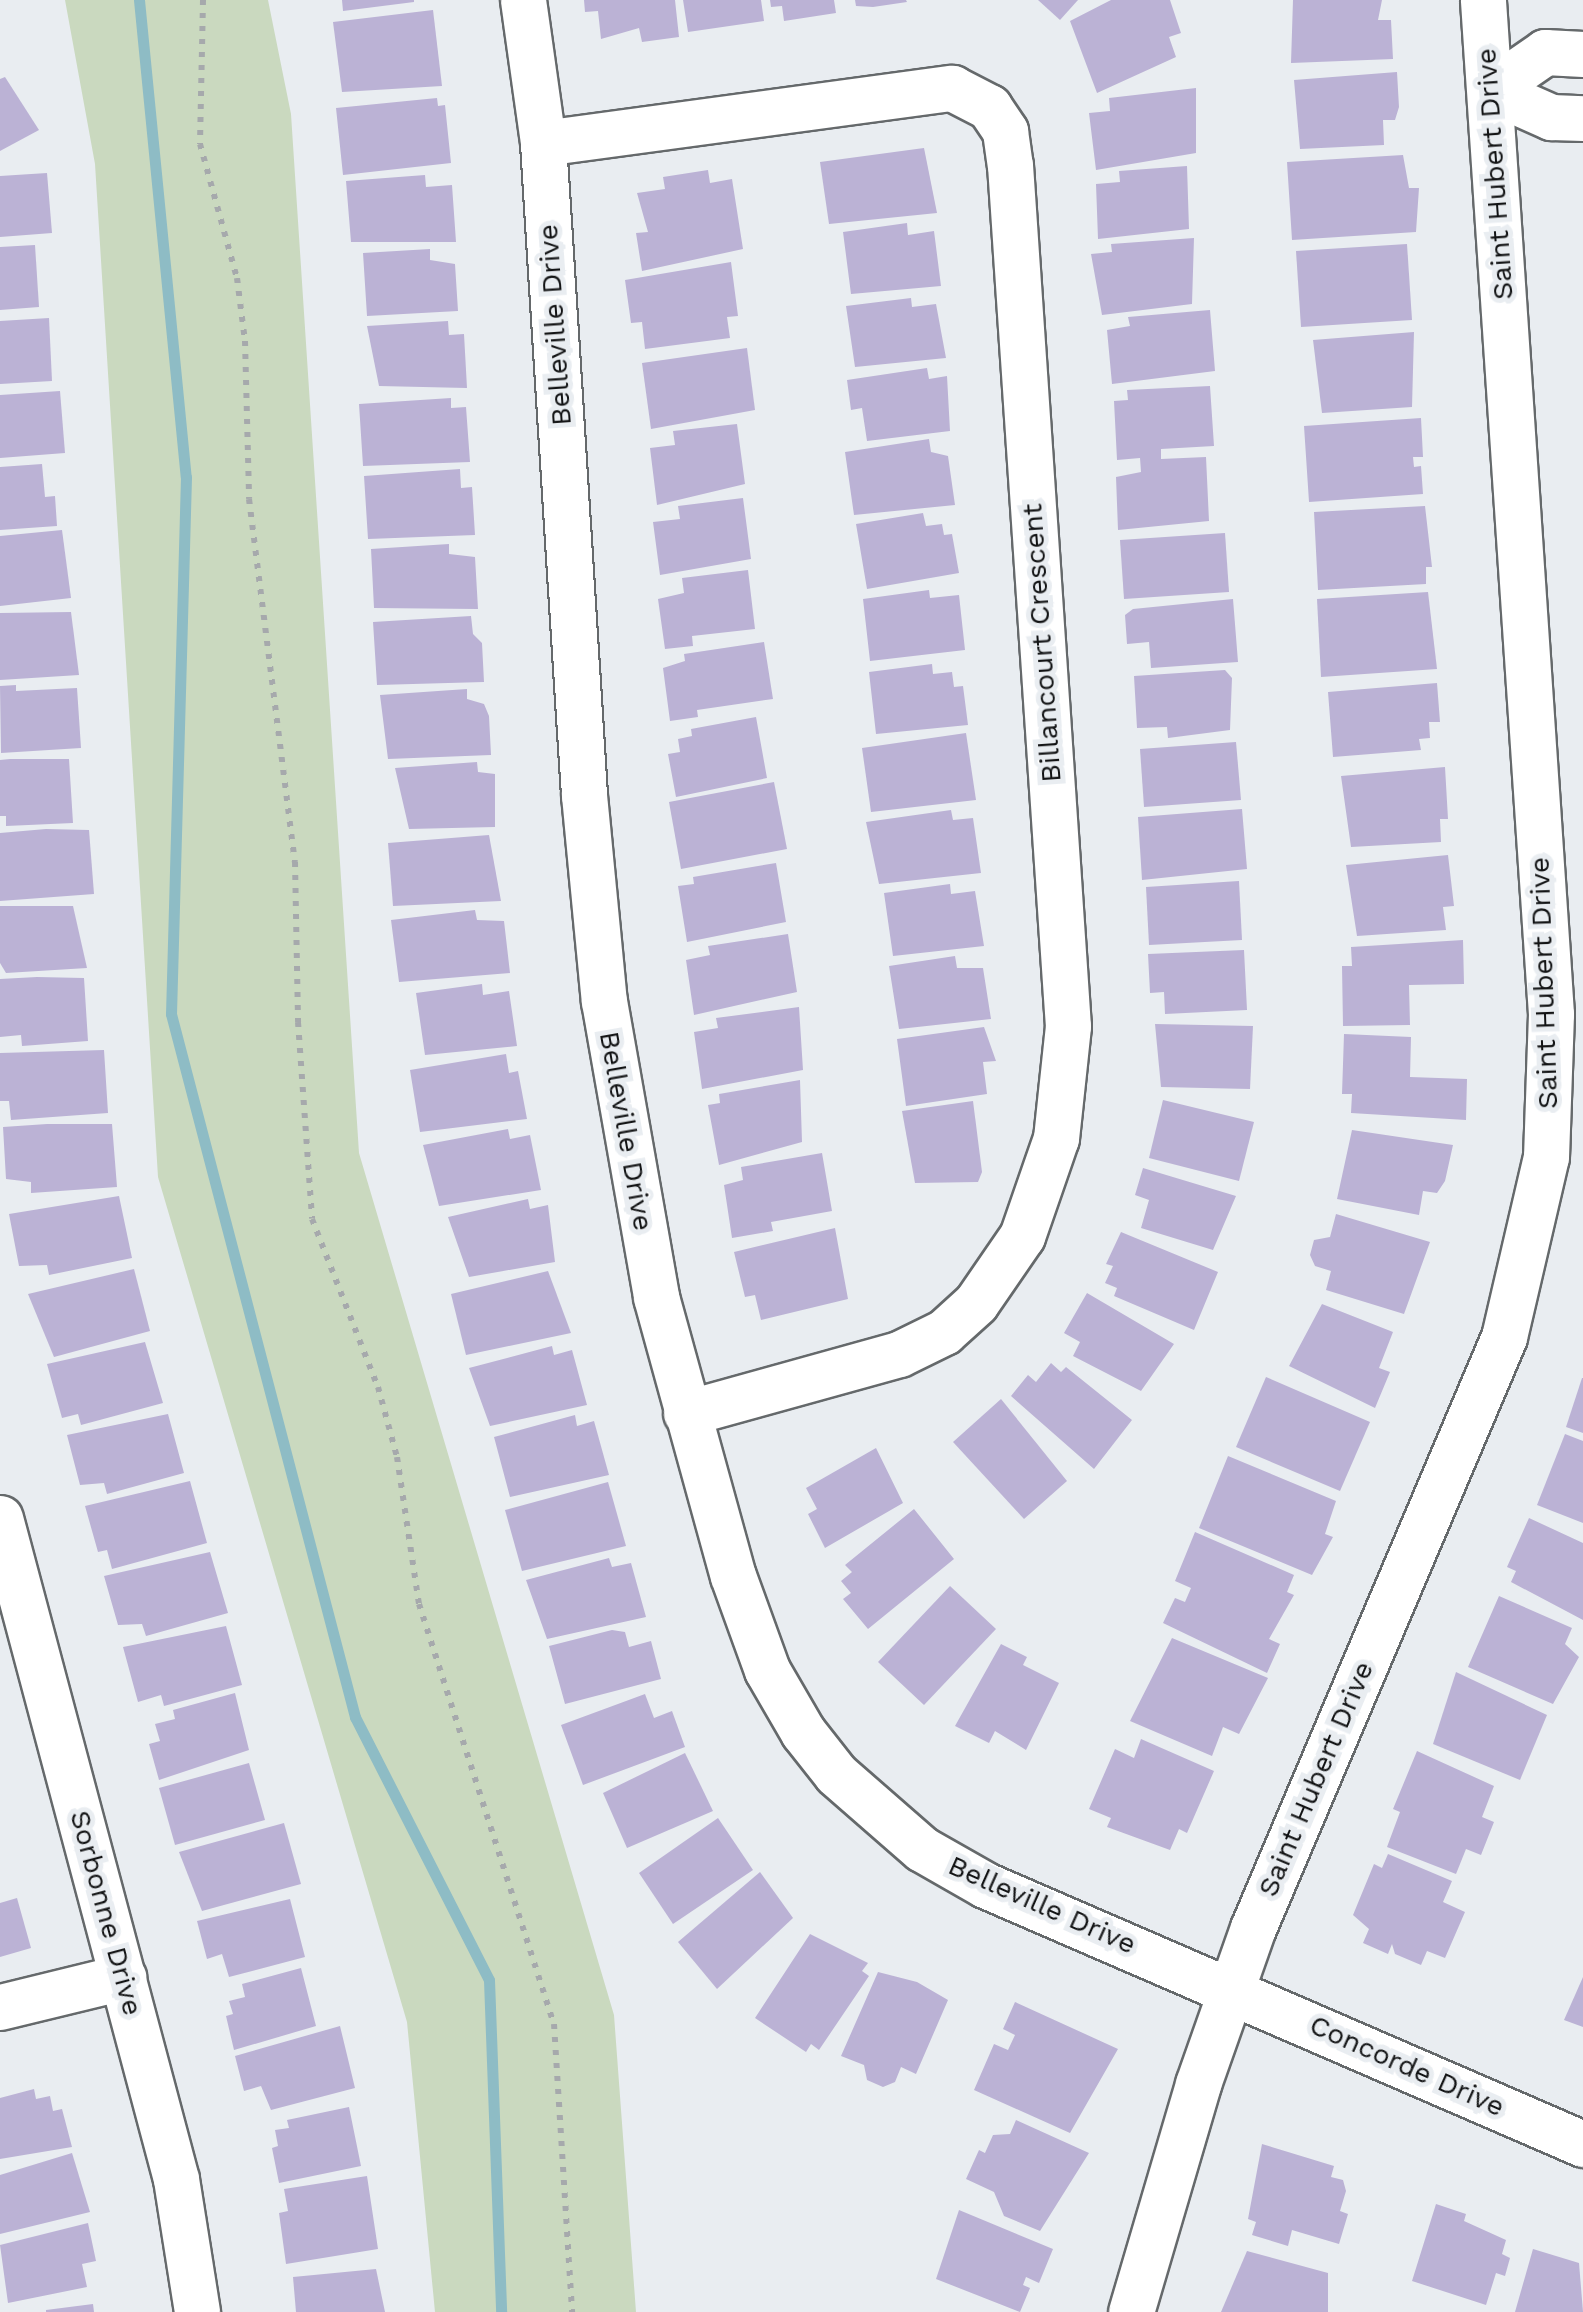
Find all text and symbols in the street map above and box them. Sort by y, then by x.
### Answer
street label: Saint Hubert Drive [1469,47,1521,301]
street label: Belleville Drive [531,223,579,427]
street label: Billancourt Crescent [1015,502,1069,784]
street label: Saint Hubert Drive [1523,856,1565,1110]
street label: Belleville Drive [592,1029,660,1233]
street label: Saint Hubert Drive [1251,1656,1381,1902]
street label: Sorbonne Drive [63,1807,149,2019]
street label: Belleville Drive [943,1849,1141,1961]
street label: Concorde Drive [1304,2008,1510,2124]

